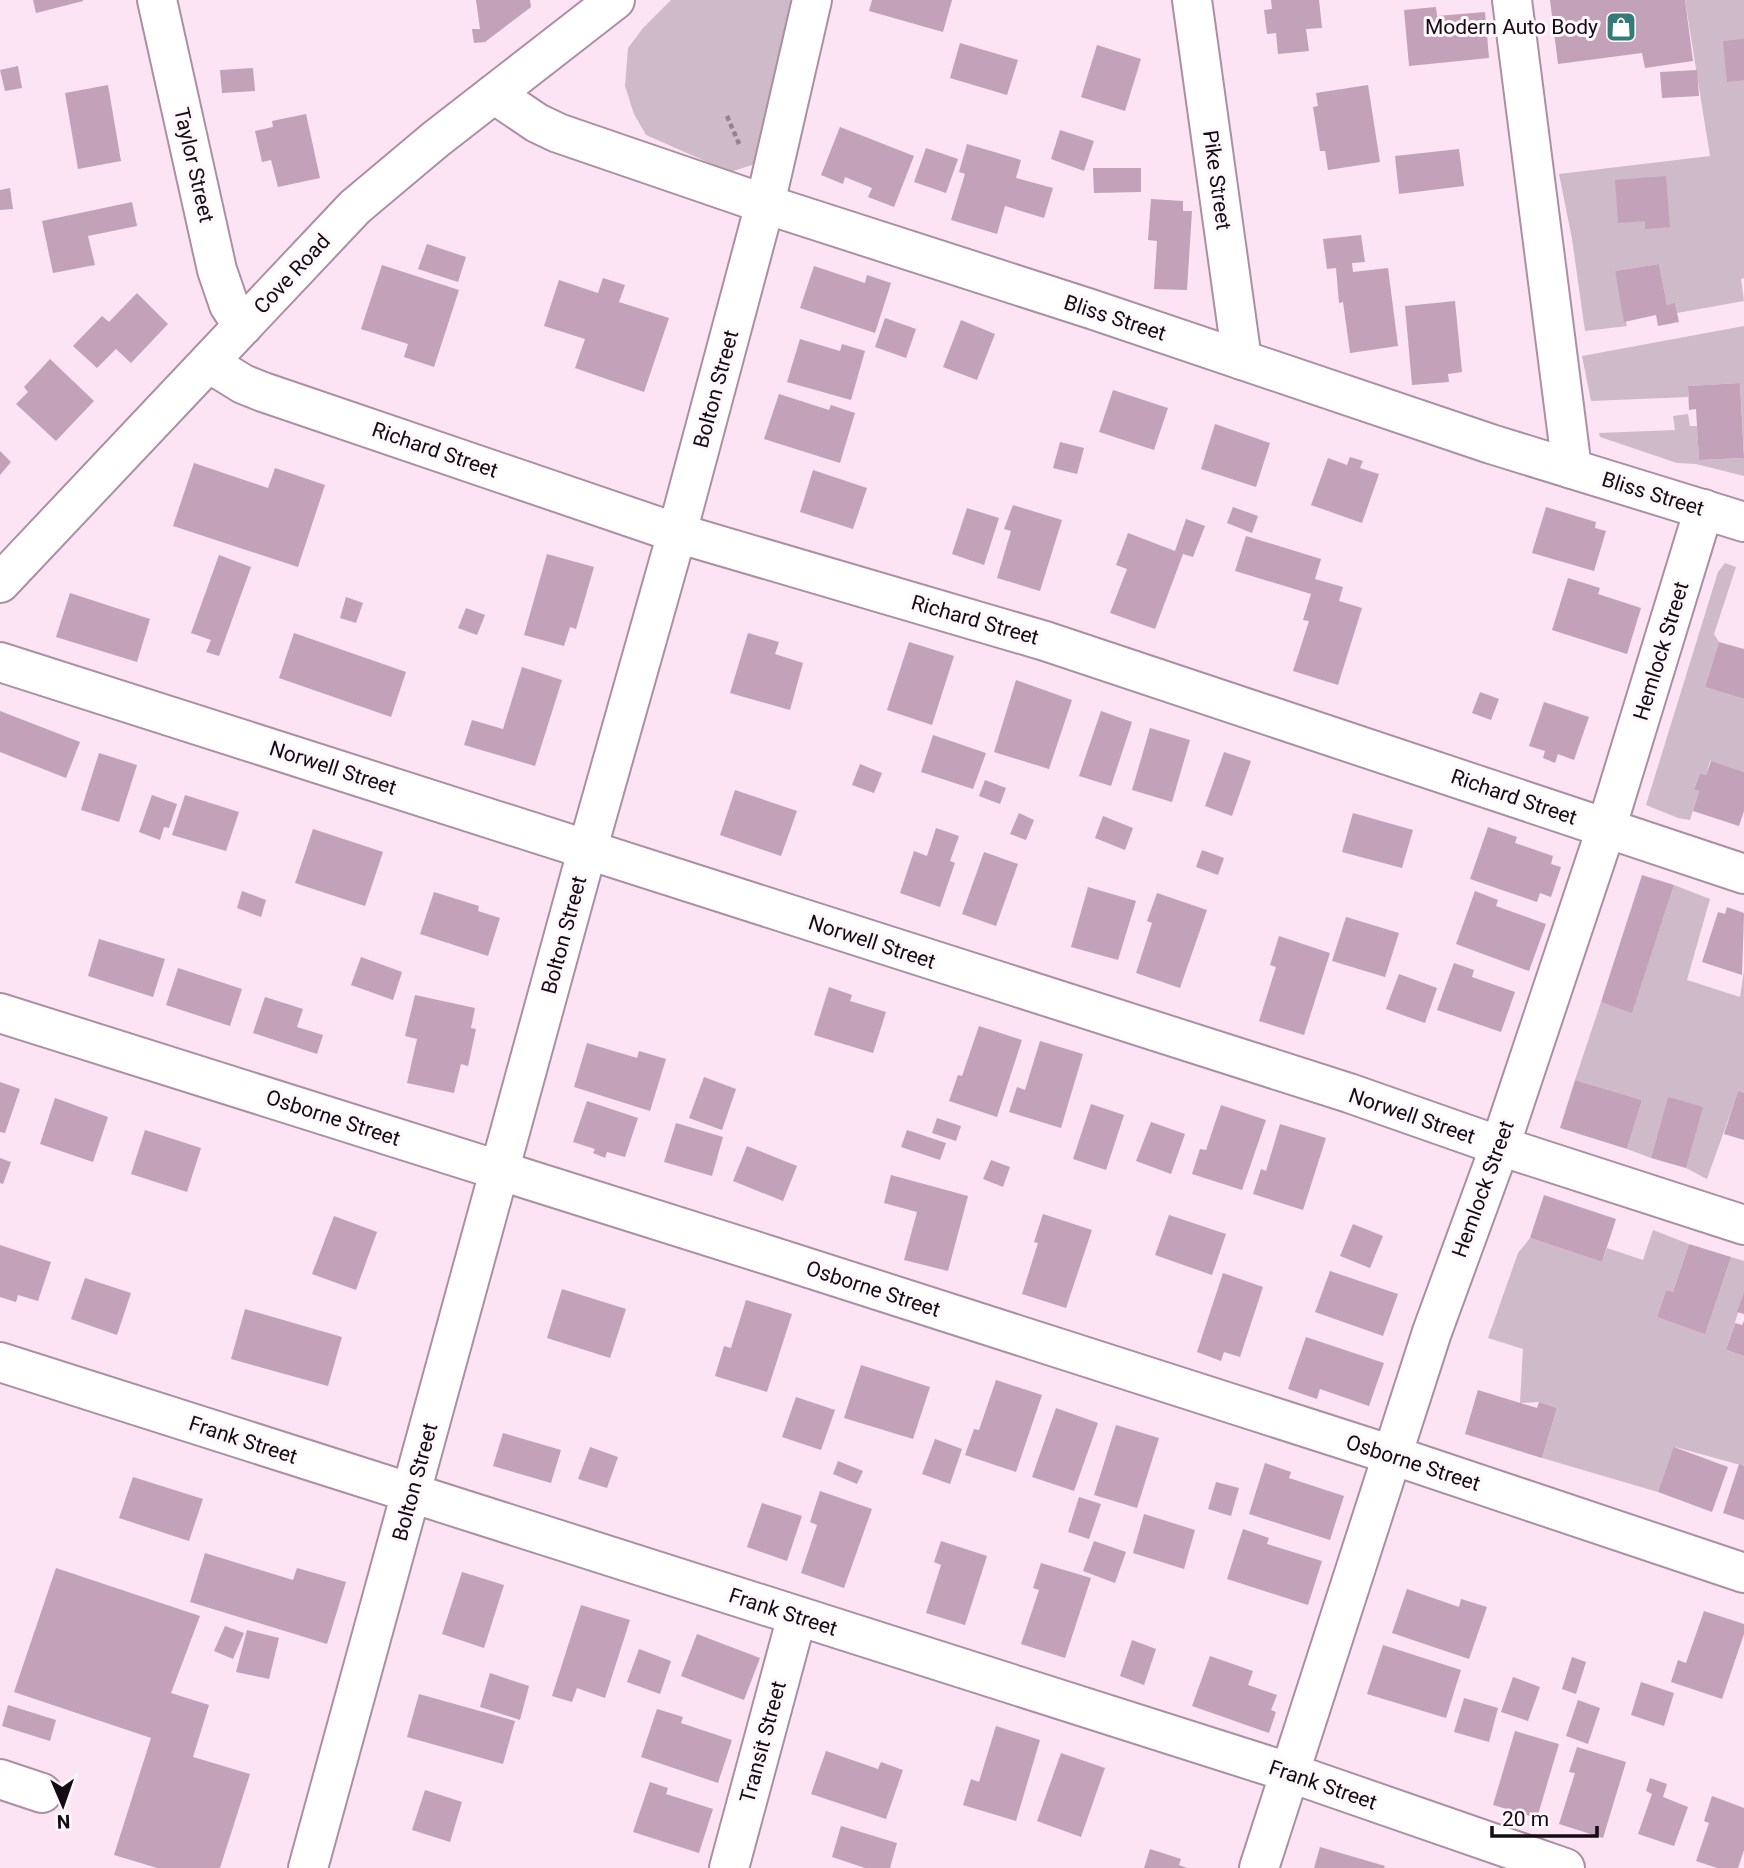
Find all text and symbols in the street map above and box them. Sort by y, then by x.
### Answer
shop icon: Modern Auto Body [1604,10,1638,44]
place label: Modern Auto Body [1425,15,1598,39]
street label: Taylor Street [169,105,219,225]
street label: Pike Street [1198,129,1236,232]
street label: Cove Road [249,229,335,319]
street label: Bliss Street [1061,290,1169,346]
street label: Bolton Street [689,327,743,451]
street label: Richard Street [369,417,501,483]
street label: Bliss Street [1599,467,1707,521]
street label: Hemlock Street [1628,579,1694,723]
street label: Richard Street [909,590,1042,650]
street label: Norwell Street [267,736,400,800]
street label: Richard Street [1448,764,1580,830]
street label: Bolton Street [537,873,591,997]
street label: Norwell Street [806,910,939,974]
street label: Norwell Street [1346,1083,1478,1149]
street label: Osborne Street [263,1085,403,1151]
street label: Hemlock Street [1447,1117,1519,1261]
street label: Osborne Street [803,1256,943,1322]
street label: Frank Street [186,1411,300,1469]
street label: Bolton Street [388,1420,442,1544]
street label: Osborne Street [1343,1430,1483,1496]
street label: Frank Street [726,1583,840,1641]
street label: Transit Street [735,1678,791,1805]
street label: Frank Street [1266,1755,1380,1815]
north arrow [28,1770,98,1840]
scale bar [1492,1794,1597,1838]
text: 20 m [1502,1807,1549,1831]
text: N [56,1810,71,1833]

